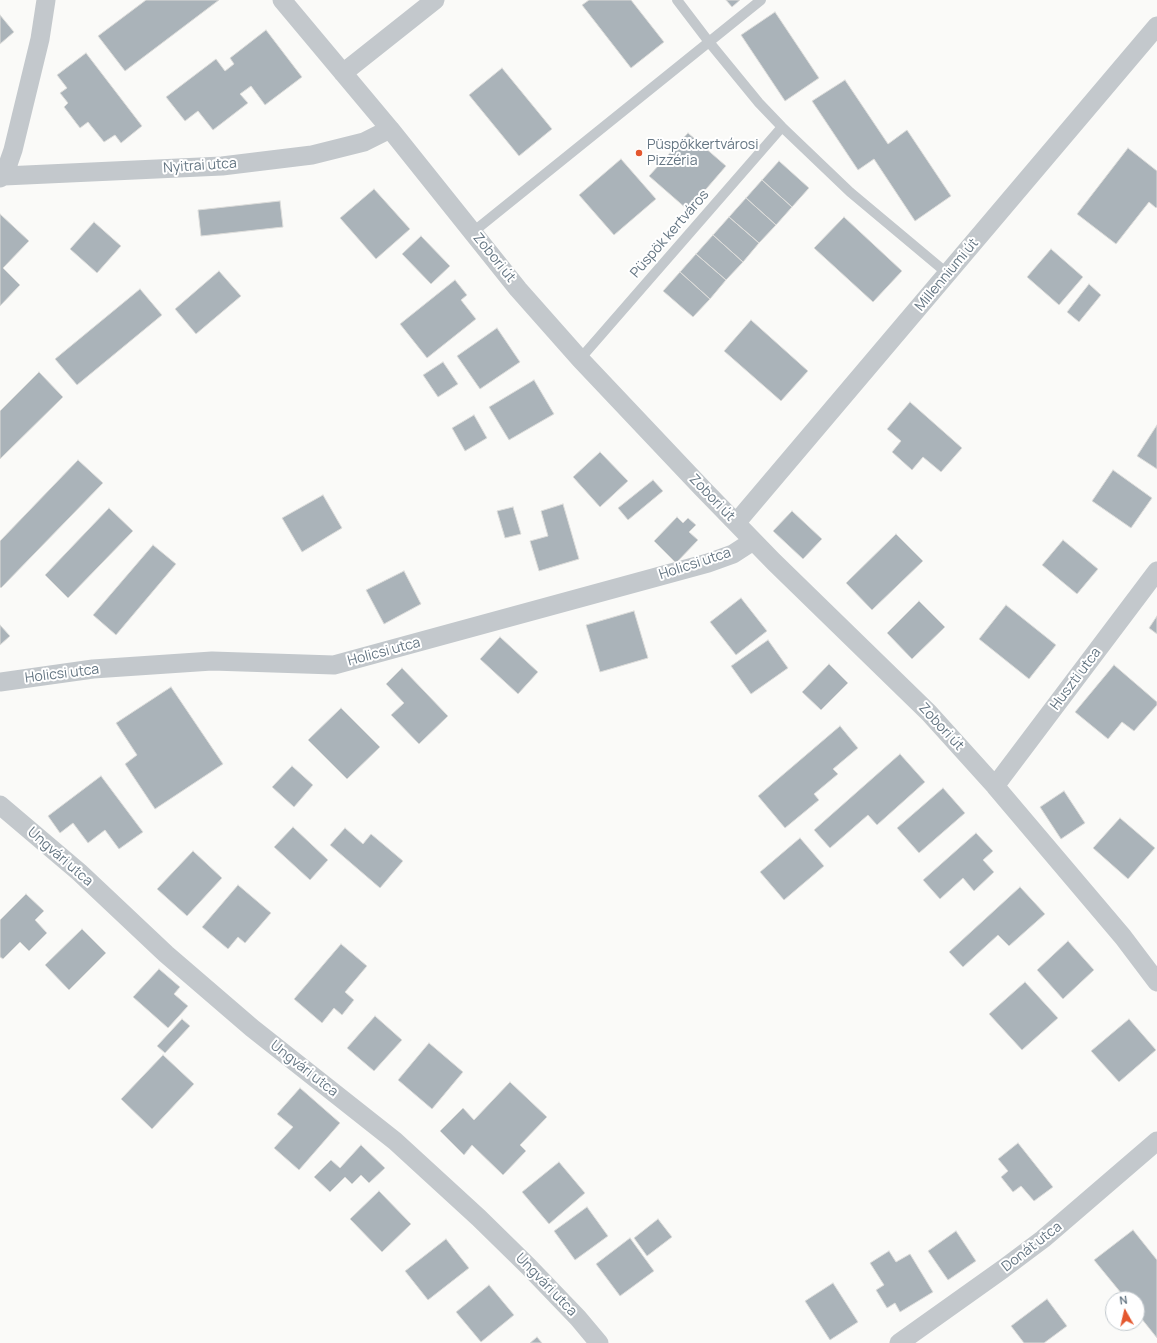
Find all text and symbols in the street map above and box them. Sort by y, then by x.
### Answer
place label: Püspökkertvárosi Pizzéria [647,137,758,170]
marker: Püspökkertvárosi Pizzéria [634,148,644,158]
street label: Nyitrai utca [163,155,237,177]
street label: Püspök kertváros [627,187,713,281]
street label: Zobori út [469,230,519,286]
street label: Millenniumi út [912,235,982,315]
street label: Zobori út [686,471,738,525]
street label: Holicsi utca [657,544,733,584]
street label: Holicsi utca [346,634,422,670]
street label: Huszti utca [1047,645,1105,713]
street label: Holicsi utca [24,661,100,687]
street label: Zobori út [915,700,967,754]
street label: Ungvári utca [24,824,96,890]
street label: Ungvári utca [267,1037,341,1101]
street label: Donát utca [999,1218,1065,1276]
street label: Ungvári utca [512,1250,580,1320]
north arrow [1105,1291,1145,1331]
text: N [1118,1292,1128,1308]

